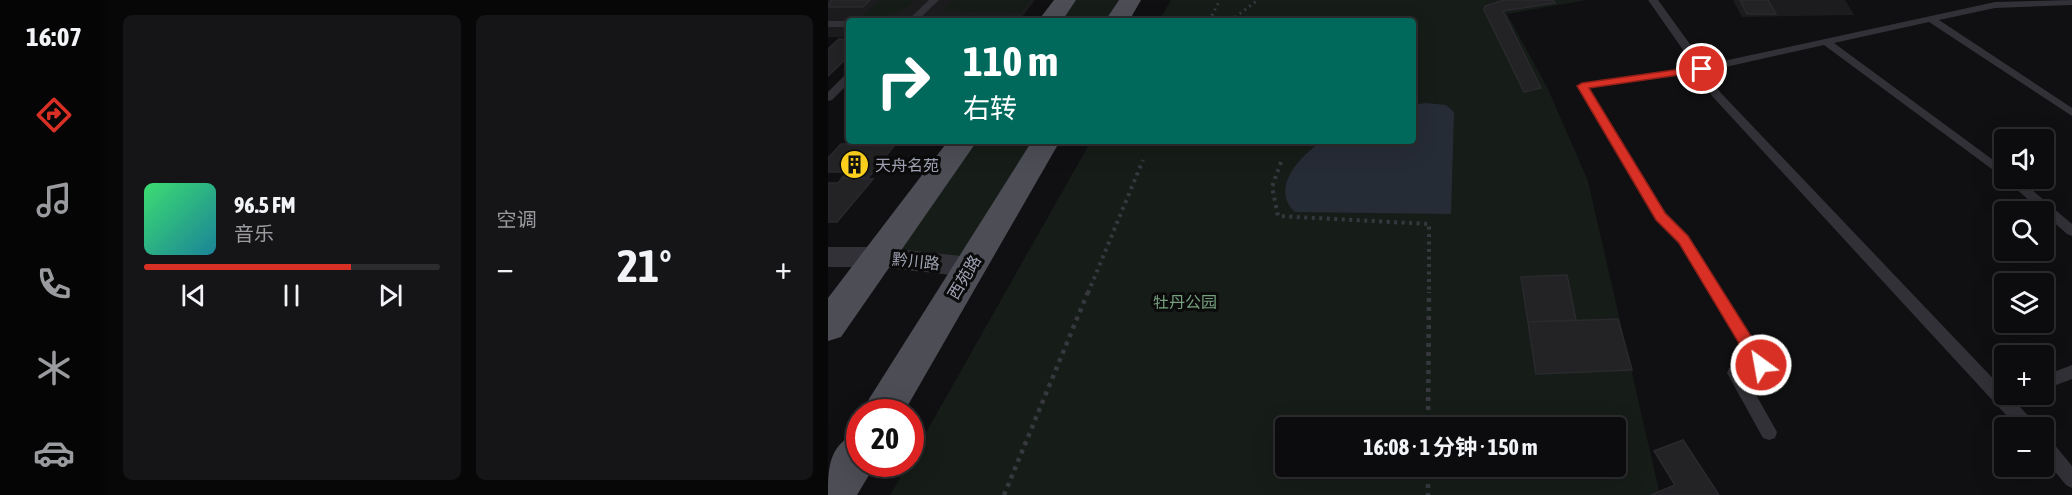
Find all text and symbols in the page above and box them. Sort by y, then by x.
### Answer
text: 16:07 [26,21,82,52]
text: 110 m [963,37,1058,85]
icon: right [864,42,942,120]
pin [1676,43,1727,94]
icon: arrive [1685,52,1718,85]
text: 右转 [963,93,1017,124]
icon: directions [33,94,75,136]
map controls [1994,129,2054,477]
button: sound [1994,129,2054,189]
building icon: 天舟名苑 [838,149,870,181]
place label: 天舟名苑 [875,156,939,174]
icon: music [33,179,75,221]
text: 96.5 FM [234,192,296,218]
button: search [1994,201,2054,261]
text: 空调 [497,208,537,231]
text: 音乐 [234,222,274,245]
text: 21° [617,240,672,292]
text: − [497,248,514,286]
text: + [775,248,792,286]
street label: 黔川路 [891,250,941,272]
street label: 西苑路 [944,252,984,302]
icon: phone [33,263,75,305]
button: layers [1994,273,2054,333]
icon: previous [177,279,210,312]
icon: pause [275,279,308,312]
icon: next [374,279,407,312]
park label: 牡丹公园 [1153,293,1217,311]
position arrow [1729,333,1793,397]
button: + [1994,345,2054,405]
icon: climate [33,347,75,389]
speed limit sign: 20 [846,399,924,477]
button: − [1994,417,2054,477]
icon: car [33,432,75,474]
text: 16:08 · 1 分钟 · 150 m [1363,434,1538,460]

